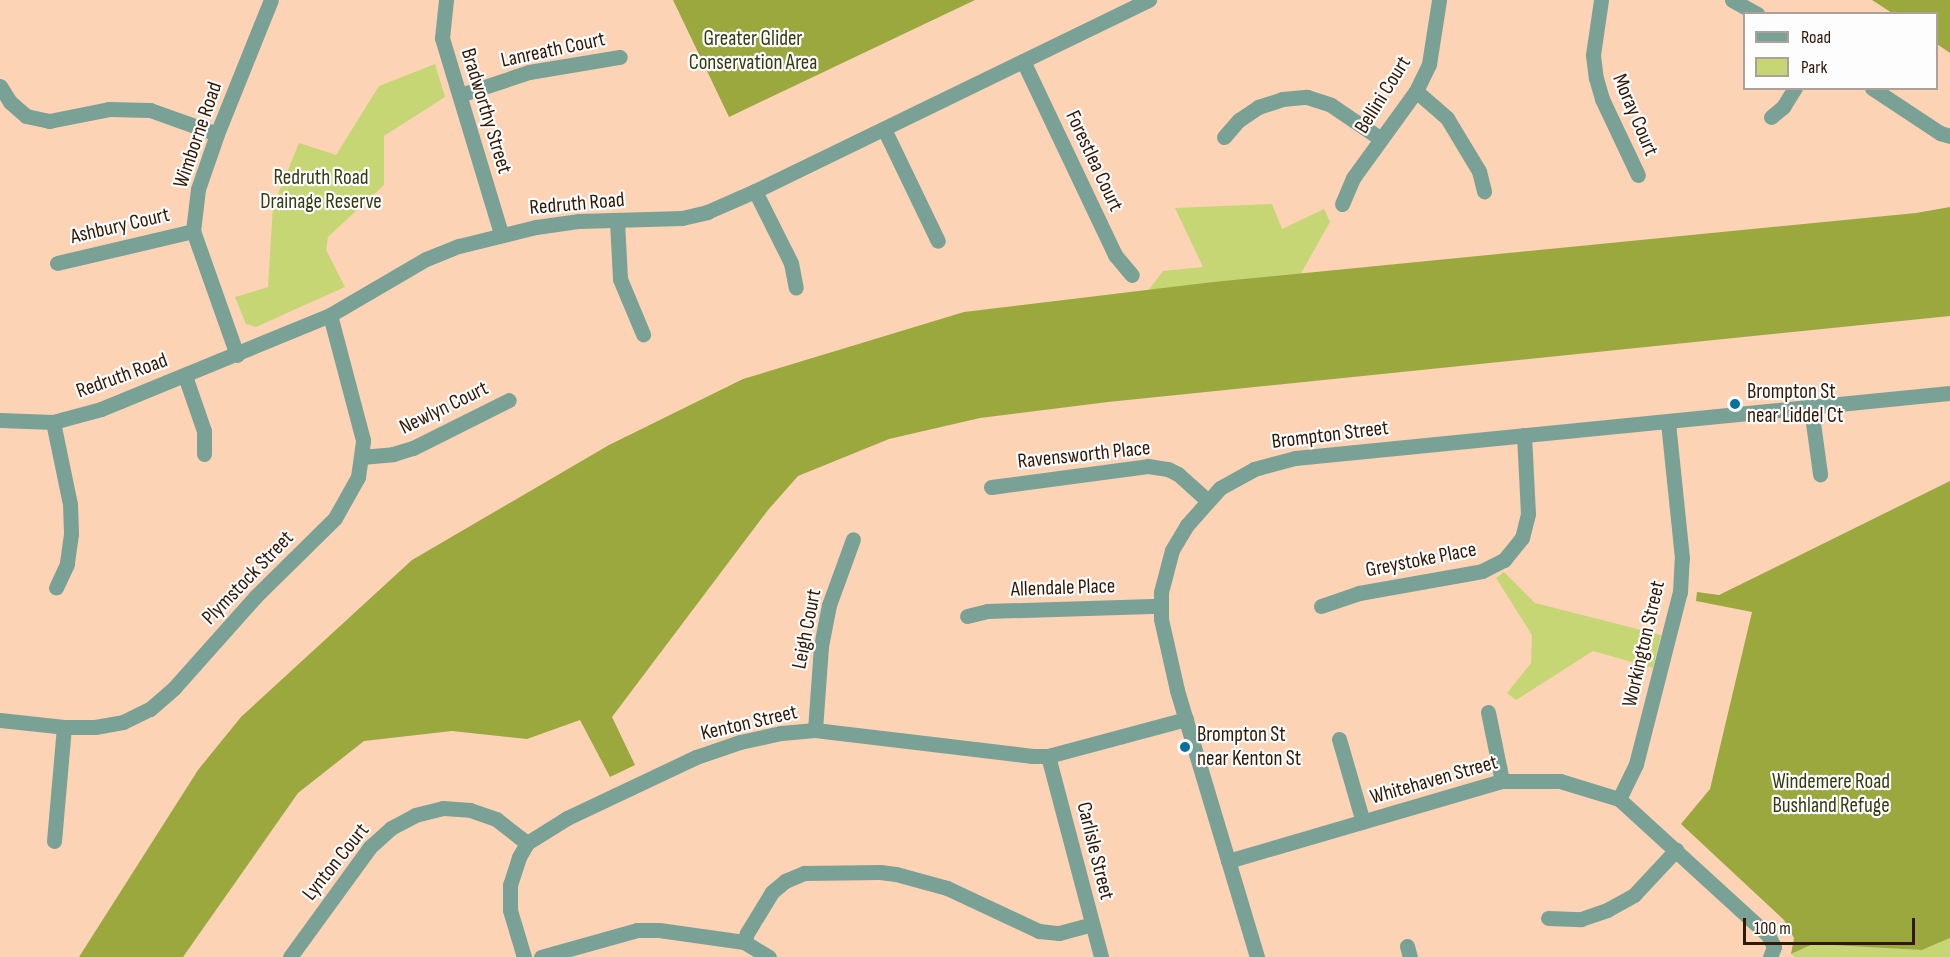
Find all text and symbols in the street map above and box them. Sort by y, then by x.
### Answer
legend [1743,12,1938,90]
park label: Greater Glider Conservation Area [689,26,817,76]
street label: Lanreath Court [499,27,607,73]
text: Road [1801,27,1831,48]
street label: Bradworthy Street [455,45,517,177]
street label: Bellini Court [1349,52,1417,138]
text: Park [1801,57,1827,78]
street label: Moray Court [1607,70,1663,160]
street label: Wimborne Road [168,79,228,191]
street label: Forestlea Court [1060,107,1128,215]
park label: Redruth Road Drainage Reserve [260,165,382,215]
street label: Redruth Road [528,187,626,221]
street label: Ashbury Court [68,202,172,250]
street label: Redruth Road [73,348,171,404]
street label: Newlyn Court [396,376,492,440]
place label: Brompton St near Liddel Ct [1747,379,1843,429]
marker: Brompton St near Liddel Ct [1728,397,1742,411]
street label: Brompton Street [1270,415,1390,455]
street label: Ravensworth Place [1016,435,1152,475]
street label: Plymstock Street [197,526,299,630]
street label: Greystoke Place [1364,537,1478,583]
street label: Allendale Place [1010,574,1116,602]
street label: Workington Street [1617,578,1671,710]
street label: Leigh Court [787,587,827,671]
street label: Kenton Street [698,700,800,746]
place label: Brompton St near Kenton St [1197,722,1301,772]
marker: Brompton St near Kenton St [1178,740,1192,754]
street label: Whitehaven Street [1367,750,1501,810]
park label: Windemere Road Bushland Refuge [1772,769,1890,819]
street label: Carlisle Street [1071,800,1119,902]
street label: Lynton Court [297,818,375,906]
scale bar [1746,906,1918,944]
text: 100 m [1754,918,1791,939]

